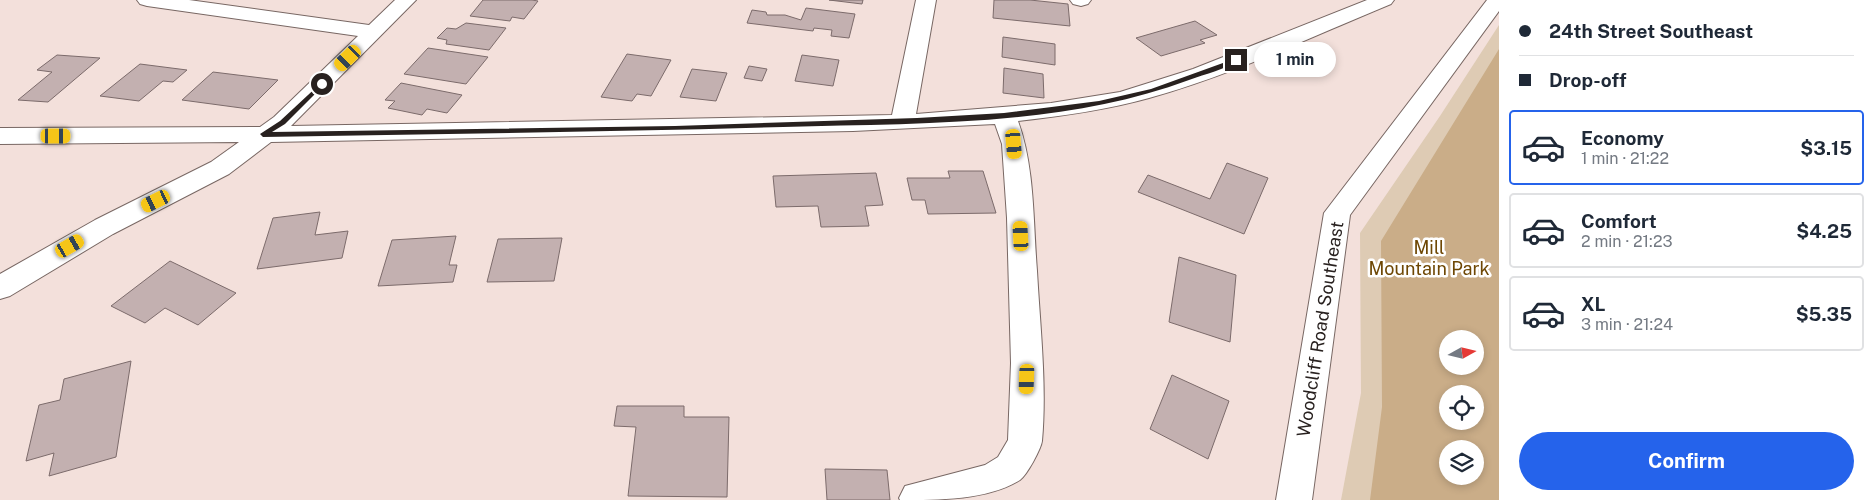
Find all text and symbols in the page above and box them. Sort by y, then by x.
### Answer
text: 24th Street Southeast [1549,20,1753,42]
car [331,42,364,74]
callout: 1 min [1254,42,1336,78]
route end [1225,49,1247,71]
text: 1 min [1276,50,1314,69]
text: Drop-off [1549,69,1626,91]
route start [311,73,333,95]
icon: car [1521,125,1566,170]
text: Economy [1581,127,1664,149]
car [1005,128,1022,160]
car [41,129,71,144]
text: $3.15 [1800,137,1852,159]
text: 1 min · 21:22 [1581,149,1669,168]
car [139,188,172,214]
icon: car [1521,208,1566,253]
text: Comfort [1581,210,1657,232]
street label: Woodcliff Road Southeast [1293,220,1347,438]
text: $4.25 [1796,220,1852,242]
car [1012,221,1029,251]
car [53,232,86,260]
text: 2 min · 21:23 [1581,232,1673,251]
park label: Mill Mountain Park [1368,237,1490,279]
icon: car [1521,291,1566,336]
text: XL [1581,293,1606,315]
text: $5.35 [1796,303,1852,325]
text: 3 min · 21:24 [1581,315,1673,334]
north arrow [1439,330,1484,375]
map controls [1439,330,1484,485]
car [1018,364,1035,394]
button: locate [1439,385,1484,430]
button: Confirm [1519,432,1854,490]
button: layers [1439,440,1484,485]

